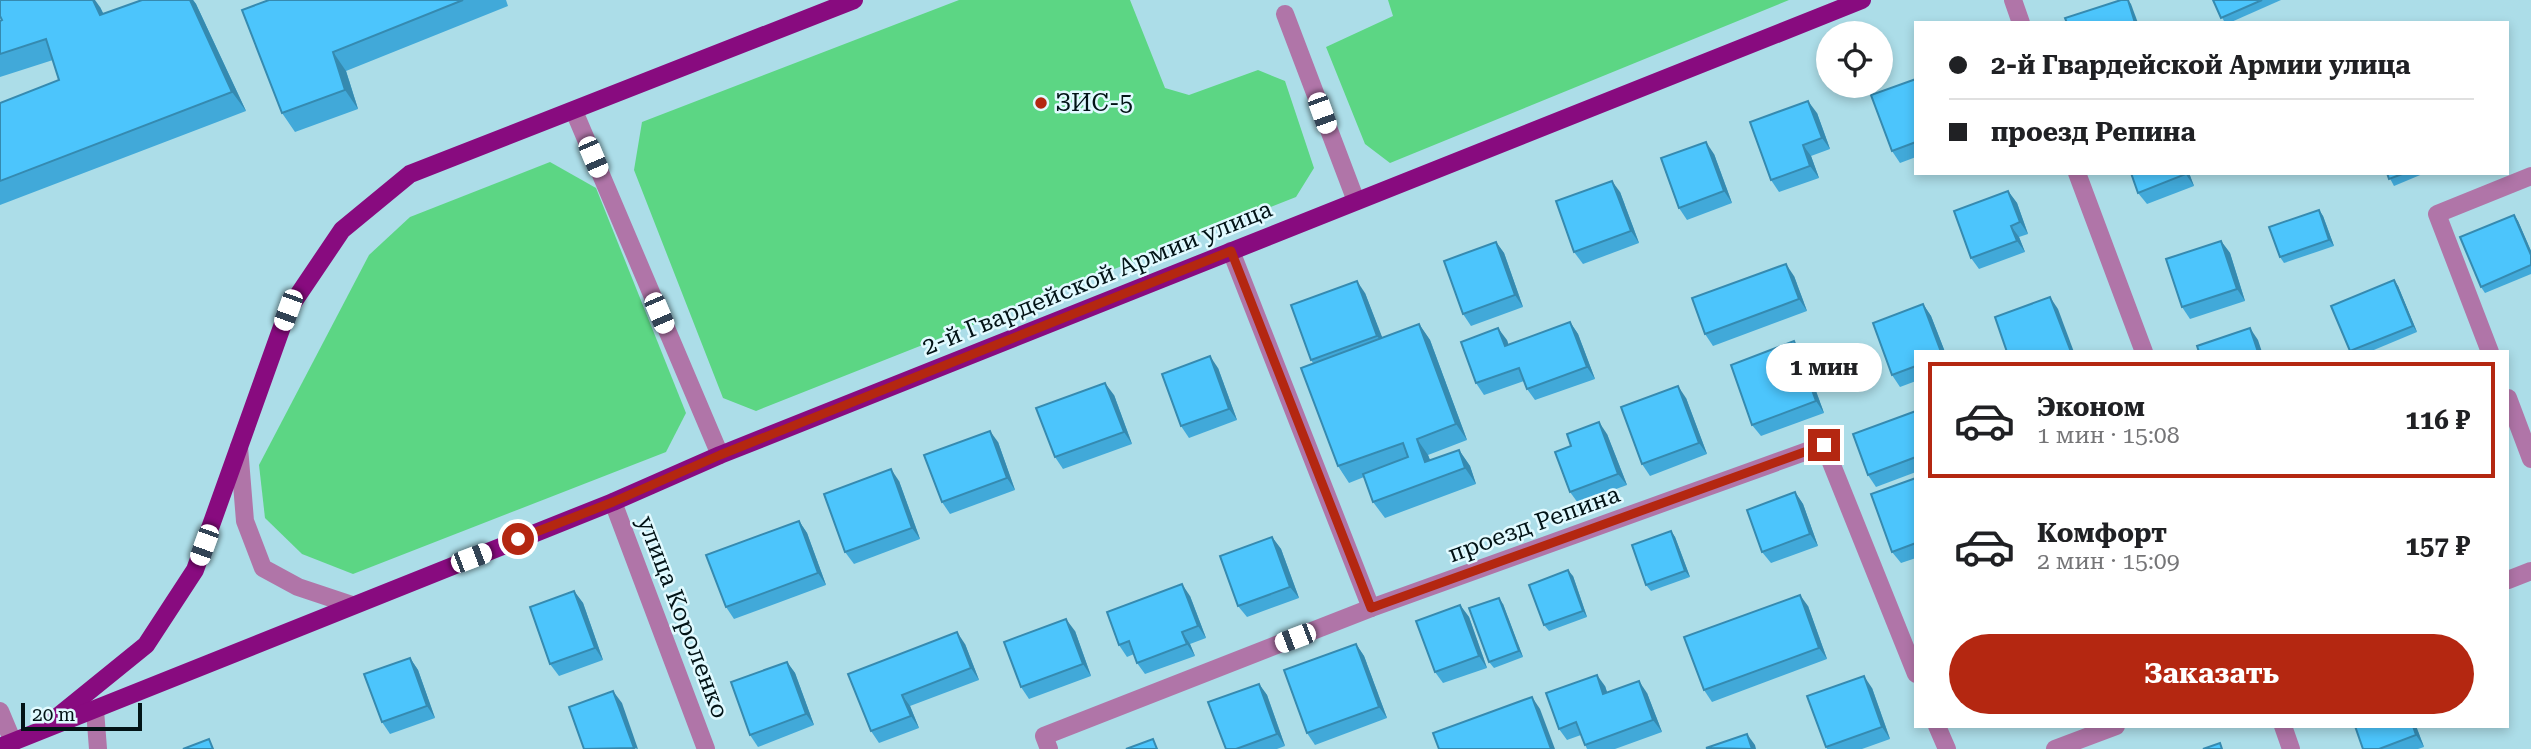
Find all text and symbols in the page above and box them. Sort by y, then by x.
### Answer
map controls [1816,21,1893,98]
button: locate [1816,21,1893,98]
text: 2-й Гвардейской Армии улица [1991,50,2410,80]
place label: ЗИС-5 [1055,89,1133,117]
car [1305,90,1340,136]
marker: ЗИС-5 [1033,95,1049,111]
text: проезд Репина [1991,117,2196,147]
car [576,134,611,180]
street label: 2-й Гвардейской Армии улица [918,195,1276,361]
car [271,287,306,333]
car [642,290,677,336]
callout: 1 мин [1766,344,1882,392]
text: 1 мин [1790,354,1858,381]
icon: car [1953,389,2016,452]
text: Эконом [2037,392,2145,422]
text: 116 ₽ [2405,405,2470,435]
text: 1 мин · 15:08 [2037,422,2180,449]
route end [1808,429,1840,461]
street label: проезд Репина [1444,480,1624,568]
street label: улица Короленко [631,512,735,722]
icon: car [1953,515,2016,578]
text: Комфорт [2037,518,2167,548]
car [187,522,222,568]
route start [502,523,534,555]
text: 157 ₽ [2405,531,2470,561]
car [448,541,495,575]
text: 2 мин · 15:09 [2037,548,2180,575]
car [1272,621,1319,655]
button: Заказать [1949,634,2474,714]
scale bar [21,700,142,732]
text: 20 m [32,703,75,726]

